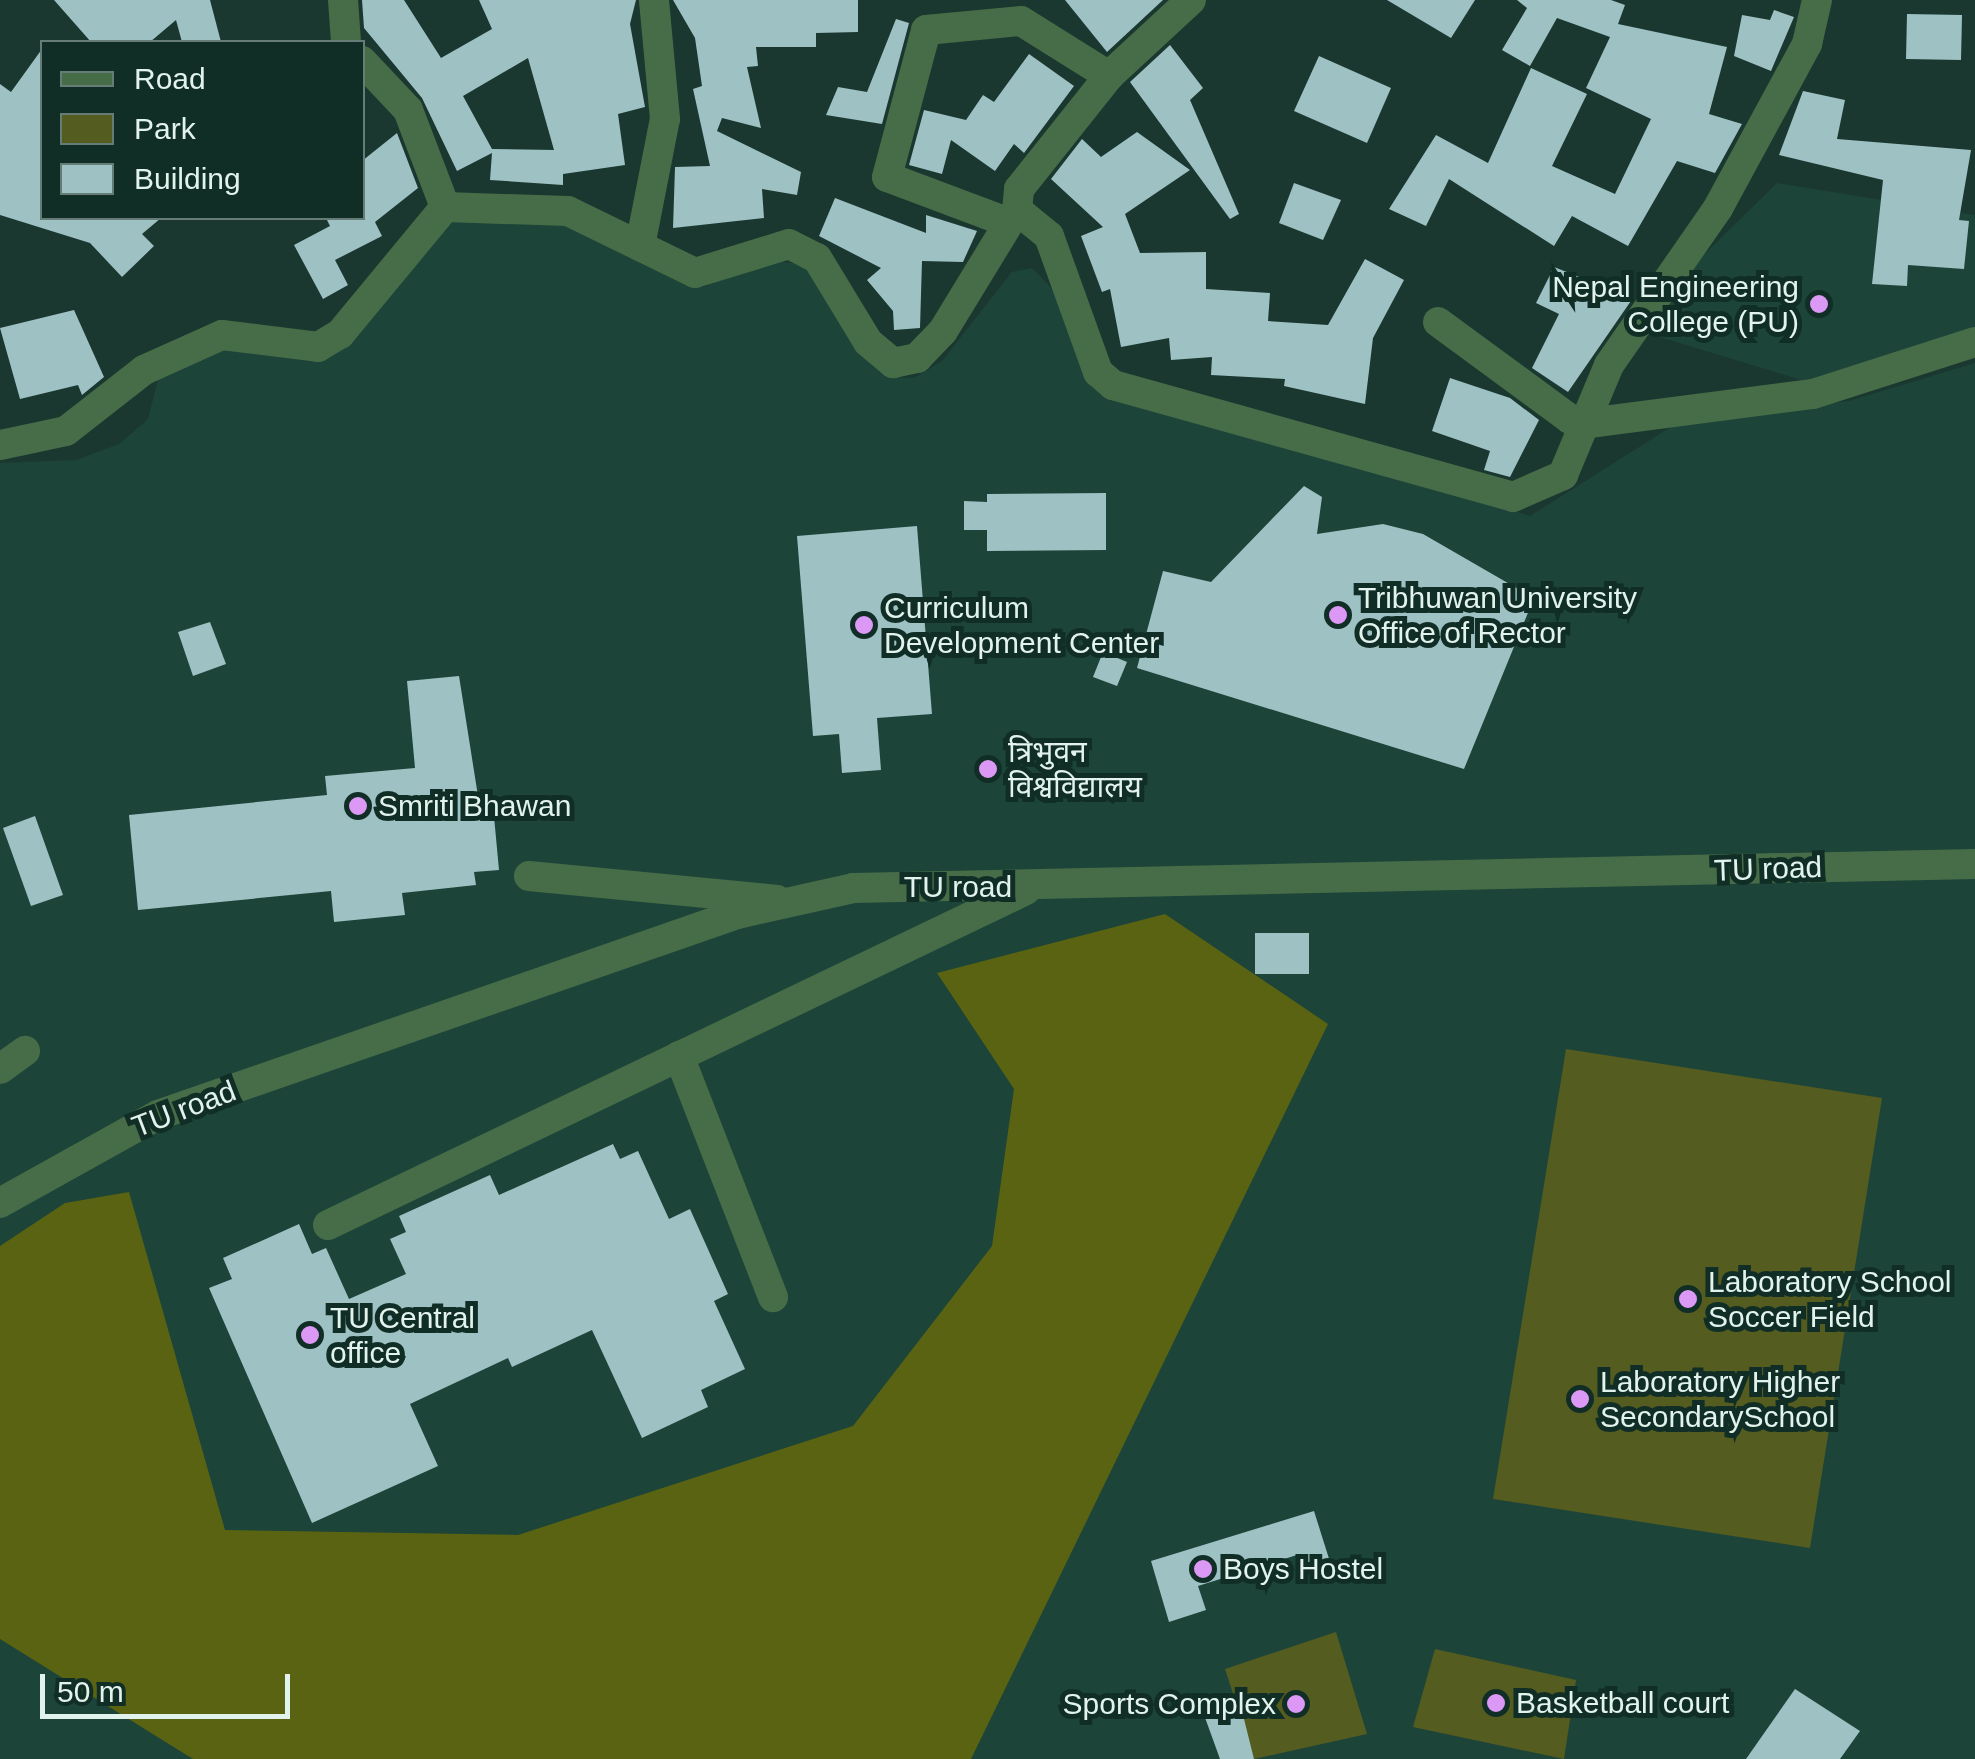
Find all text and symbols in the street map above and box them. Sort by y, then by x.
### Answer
legend [40,40,365,220]
text: Road [134,62,206,95]
text: Park [134,112,196,145]
text: Building [134,162,241,195]
place label: Nepal Engineering College (PU) [1552,269,1799,340]
marker: Nepal Engineering College (PU) [1808,293,1830,315]
place label: Tribhuwan University Office of Rector [1358,580,1637,650]
place label: Curriculum Development Center [884,590,1159,660]
marker: Tribhuwan University Office of Rector [1327,604,1349,626]
marker: Curriculum Development Center [853,614,875,636]
place label: त्रिभुवन विश्वविद्यालय [1008,734,1142,804]
marker: त्रिभुवन विश्वविद्यालय [977,758,999,780]
place label: Smriti Bhawan [378,788,571,824]
marker: Smriti Bhawan [347,795,369,817]
street label: TU road [1713,849,1823,889]
street label: TU road [904,869,1012,905]
street label: TU road [127,1073,241,1145]
place label: Laboratory School Soccer Field [1708,1264,1951,1334]
marker: Laboratory School Soccer Field [1677,1288,1699,1310]
place label: TU Central office [330,1300,475,1370]
marker: TU Central office [299,1324,321,1346]
place label: Laboratory Higher SecondarySchool [1600,1364,1840,1434]
marker: Laboratory Higher SecondarySchool [1569,1388,1591,1410]
place label: Boys Hostel [1223,1551,1383,1587]
marker: Boys Hostel [1192,1558,1214,1580]
scale bar [45,1654,295,1716]
text: 50 m [57,1675,124,1708]
place label: Basketball court [1516,1685,1729,1721]
place label: Sports Complex [1063,1686,1276,1722]
marker: Basketball court [1485,1692,1507,1714]
marker: Sports Complex [1285,1693,1307,1715]

